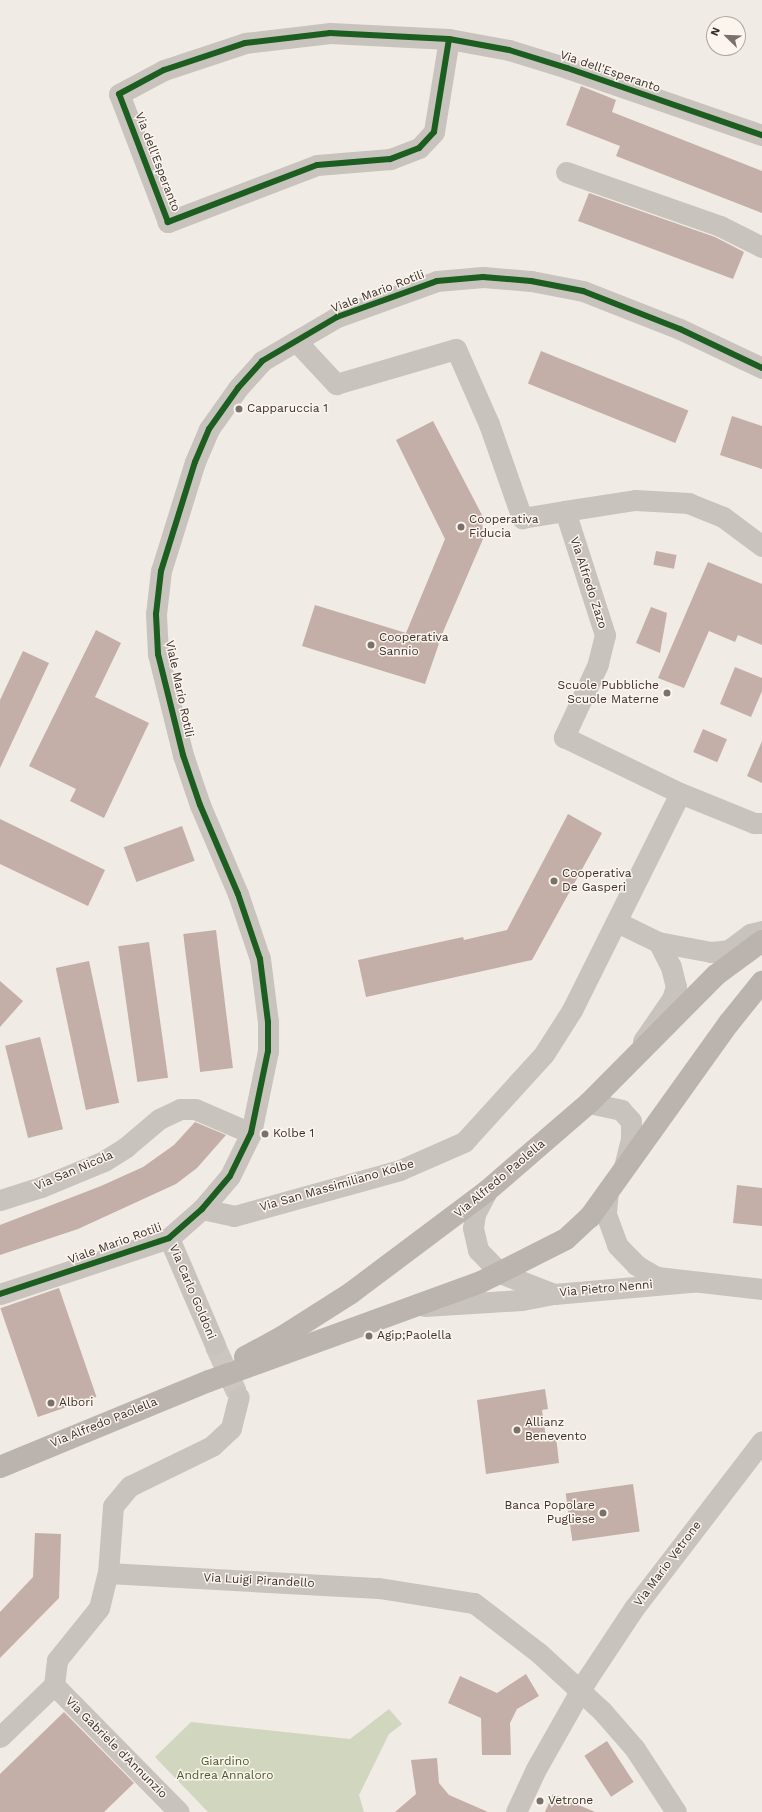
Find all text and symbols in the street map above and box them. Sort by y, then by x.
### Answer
north arrow [706,16,746,56]
text: N [708,25,723,38]
street label: Via dell'Esperanto [558,48,662,96]
street label: Via dell'Esperanto [131,110,183,214]
street label: Viale Mario Rotili [329,268,427,316]
place label: Capparuccia 1 [247,402,328,416]
marker: Capparuccia 1 [234,404,244,414]
place label: Cooperativa Fiducia [469,513,538,541]
marker: Cooperativa Fiducia [456,522,466,532]
street label: Via Alfredo Zazo [566,535,610,631]
place label: Cooperativa Sannio [379,631,448,659]
street label: Viale Mario Rotili [162,639,196,739]
marker: Cooperativa Sannio [366,640,376,650]
place label: Scuole Pubbliche Scuole Materne [558,679,659,707]
marker: Scuole Pubbliche Scuole Materne [662,688,672,698]
place label: Cooperativa De Gasperi [562,867,631,895]
marker: Cooperativa De Gasperi [549,876,559,886]
place label: Kolbe 1 [273,1127,314,1141]
marker: Kolbe 1 [260,1129,270,1139]
street label: Via Alfredo Paolella [451,1137,549,1221]
street label: Via San Nicola [32,1148,116,1194]
street label: Via San Massimiliano Kolbe [258,1157,416,1215]
street label: Viale Mario Rotili [66,1220,164,1268]
street label: Via Carlo Goldoni [166,1242,218,1342]
street label: Via Pietro Nenni [559,1278,653,1300]
place label: Agip;Paolella [377,1329,452,1343]
marker: Agip;Paolella [364,1331,374,1341]
street label: Via Alfredo Paolella [48,1395,160,1451]
place label: Albori [59,1396,93,1410]
marker: Albori [46,1398,56,1408]
place label: Allianz Benevento [525,1416,587,1444]
marker: Allianz Benevento [512,1425,522,1435]
place label: Banca Popolare Pugliese [504,1499,595,1527]
marker: Banca Popolare Pugliese [598,1508,608,1518]
street label: Via Mario Vetrone [631,1518,705,1610]
street label: Via Luigi Pirandello [203,1571,315,1591]
street label: Via Gabriele d'Annunzio [62,1694,170,1802]
park label: Giardino Andrea Annaloro [176,1755,274,1783]
place label: Vetrone [548,1794,593,1808]
marker: Vetrone [535,1796,545,1806]

